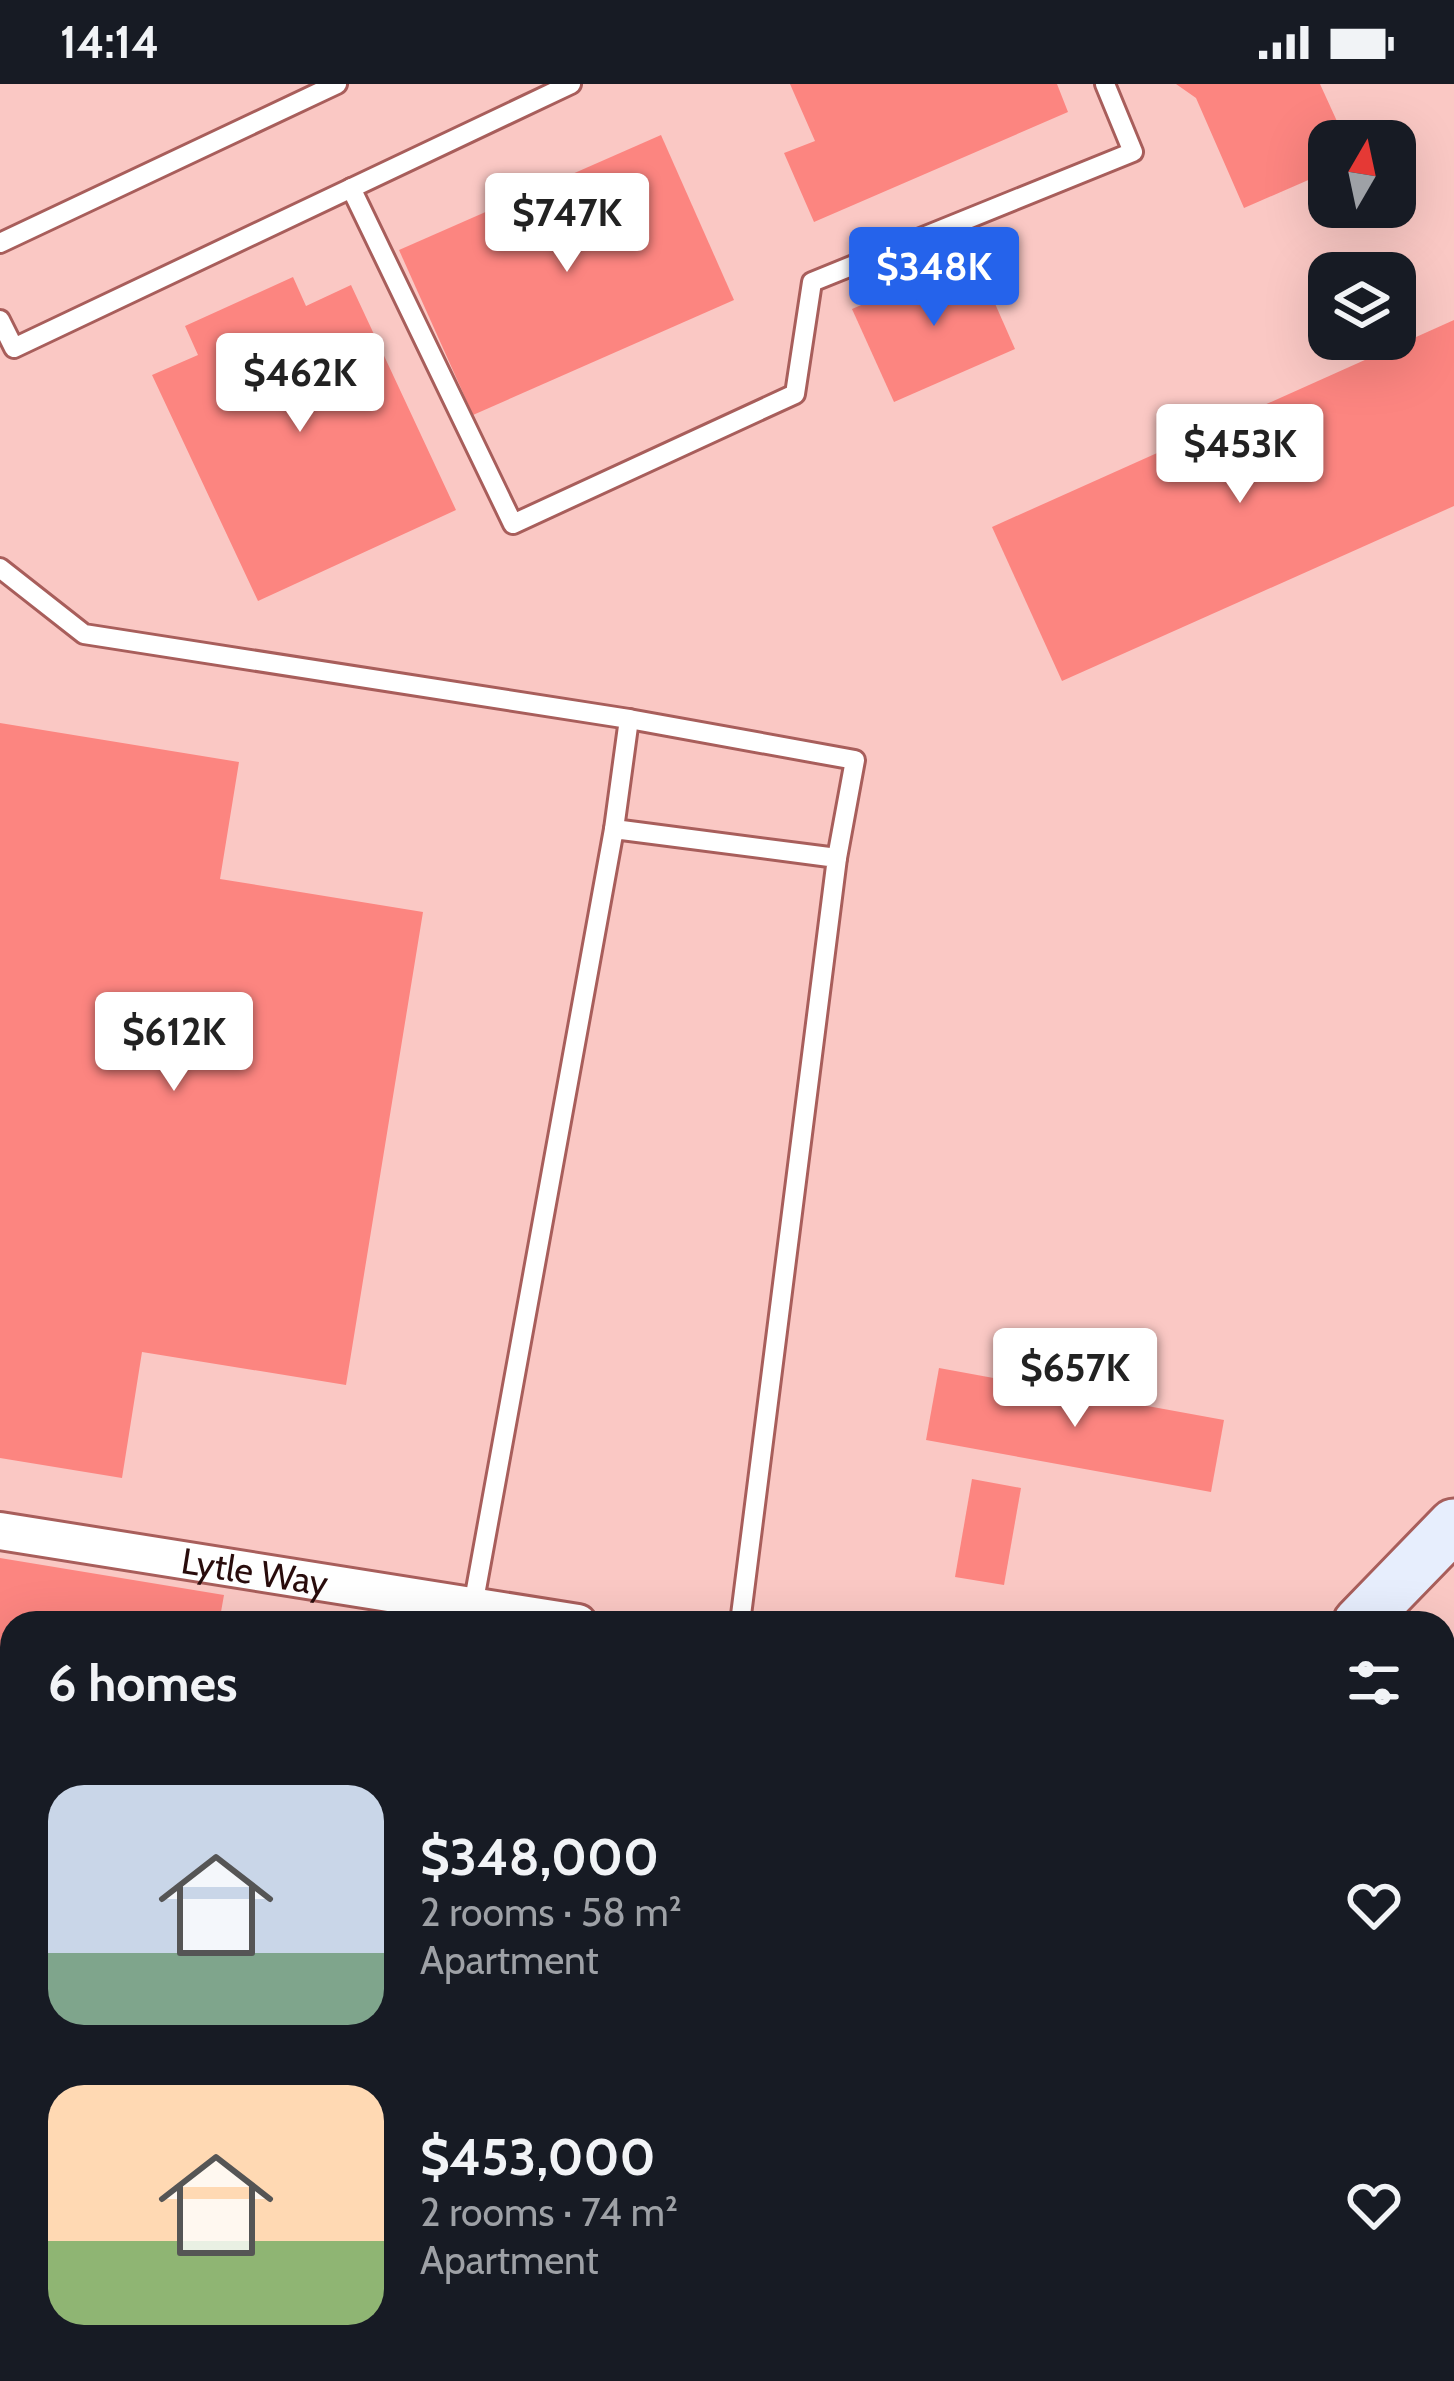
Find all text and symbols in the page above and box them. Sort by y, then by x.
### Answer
text: 14:14 [60,15,159,69]
north arrow [1308,120,1416,228]
map controls [1308,120,1416,360]
pin: $747K [483,173,651,275]
text: $747K [512,188,622,236]
pin: $348K [850,227,1018,329]
text: $348K [876,242,992,290]
button: layers [1308,252,1416,360]
pin: $462K [216,333,384,435]
text: $462K [243,348,357,396]
pin: $453K [1156,404,1324,506]
text: $453K [1183,419,1297,467]
pin: $612K [90,992,258,1094]
text: $612K [122,1007,226,1055]
pin: $657K [991,1328,1159,1430]
text: $657K [1020,1343,1130,1391]
street label: Lytle Way [178,1538,331,1605]
icon: filters [1341,1650,1407,1716]
text: 6 homes [48,1652,237,1714]
text: $348,000 [420,1826,659,1888]
icon: home [144,1833,288,1977]
icon: heart [1341,1872,1407,1938]
text: 2 rooms · 58 m² [420,1888,682,1936]
text: Apartment [420,1936,599,1984]
text: $453,000 [420,2126,656,2188]
icon: home [144,2133,288,2277]
icon: heart [1341,2172,1407,2238]
text: 2 rooms · 74 m² [420,2188,678,2236]
text: Apartment [420,2236,599,2284]

